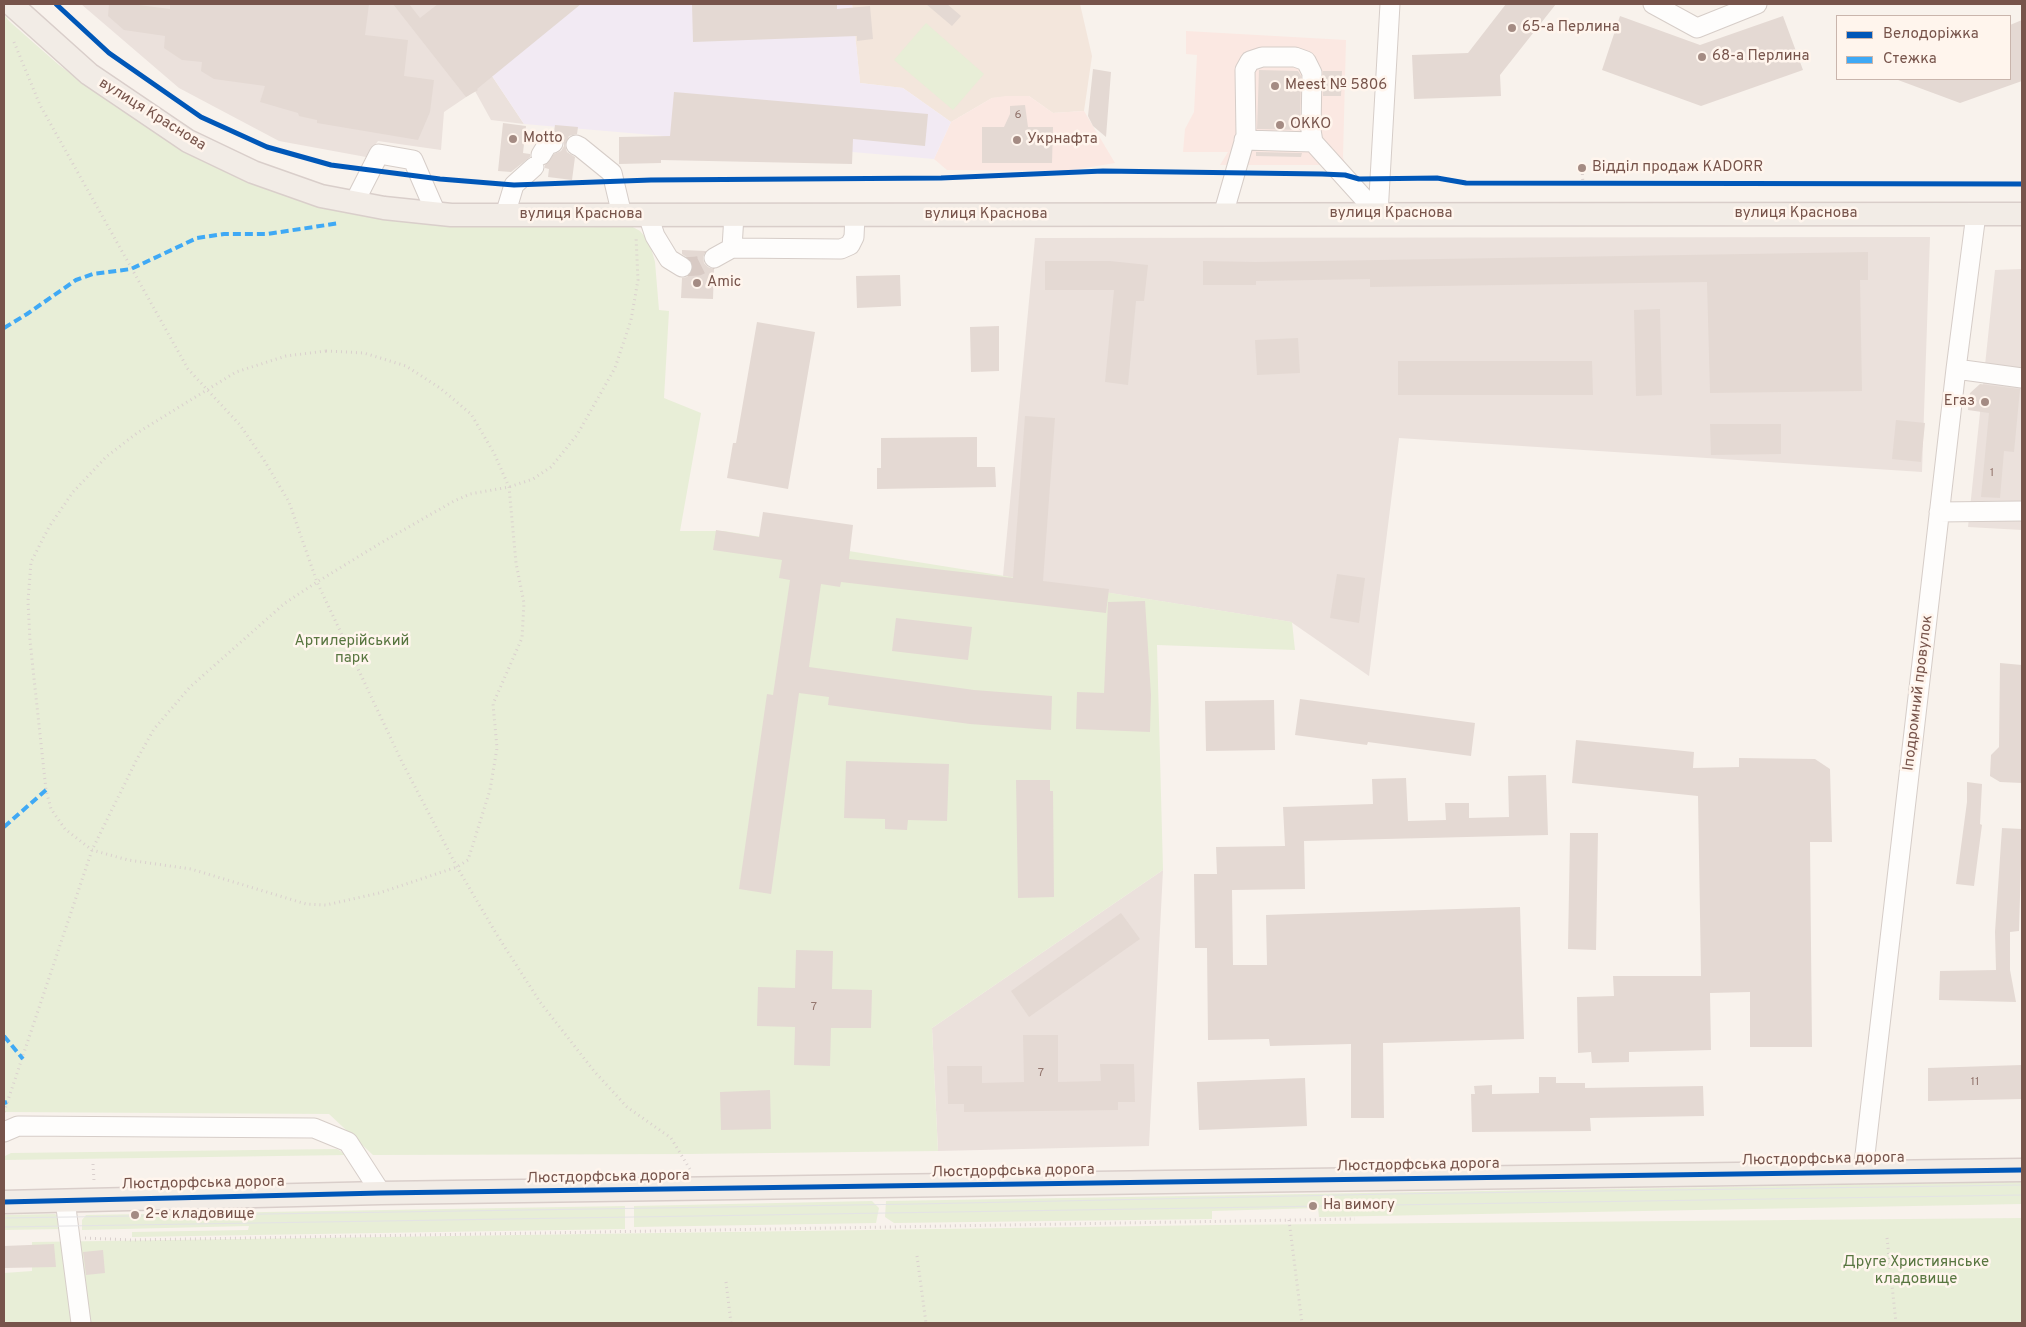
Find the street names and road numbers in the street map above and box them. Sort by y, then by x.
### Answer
street label: вулиця Краснова [95,75,209,155]
street label: вулиця Краснова [1330,205,1452,223]
street label: вулиця Краснова [1735,205,1857,223]
street label: вулиця Краснова [520,206,642,224]
street label: вулиця Краснова [925,206,1047,224]
street label: Іподромний провулок [1900,614,1938,772]
street label: Люстдорфська дорога [1741,1150,1905,1170]
street label: Люстдорфська дорога [1336,1156,1500,1176]
street label: Люстдорфська дорога [931,1162,1095,1182]
street label: Люстдорфська дорога [526,1168,690,1188]
street label: Люстдорфська дорога [121,1174,285,1194]

